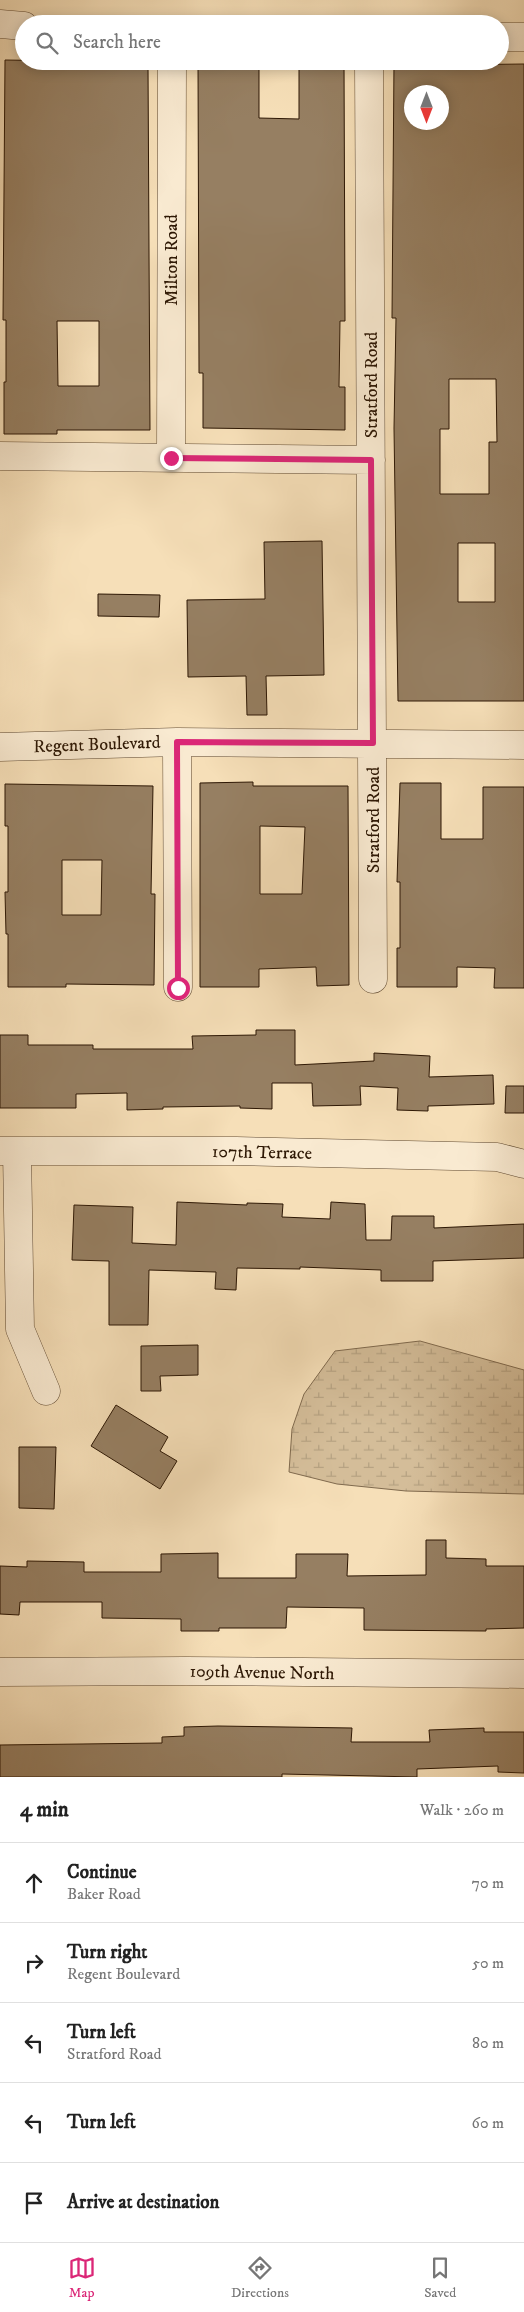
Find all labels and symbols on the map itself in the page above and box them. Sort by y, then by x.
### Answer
north arrow [404,85,449,130]
street label: Milton Road [161,214,183,306]
street label: Stratford Road [361,332,383,438]
route end [160,447,183,470]
street label: Regent Boulevard [33,732,161,758]
street label: Stratford Road [363,767,385,873]
route start [167,977,190,1000]
street label: 107th Terrace [212,1141,312,1165]
street label: 109th Avenue North [189,1661,335,1685]

